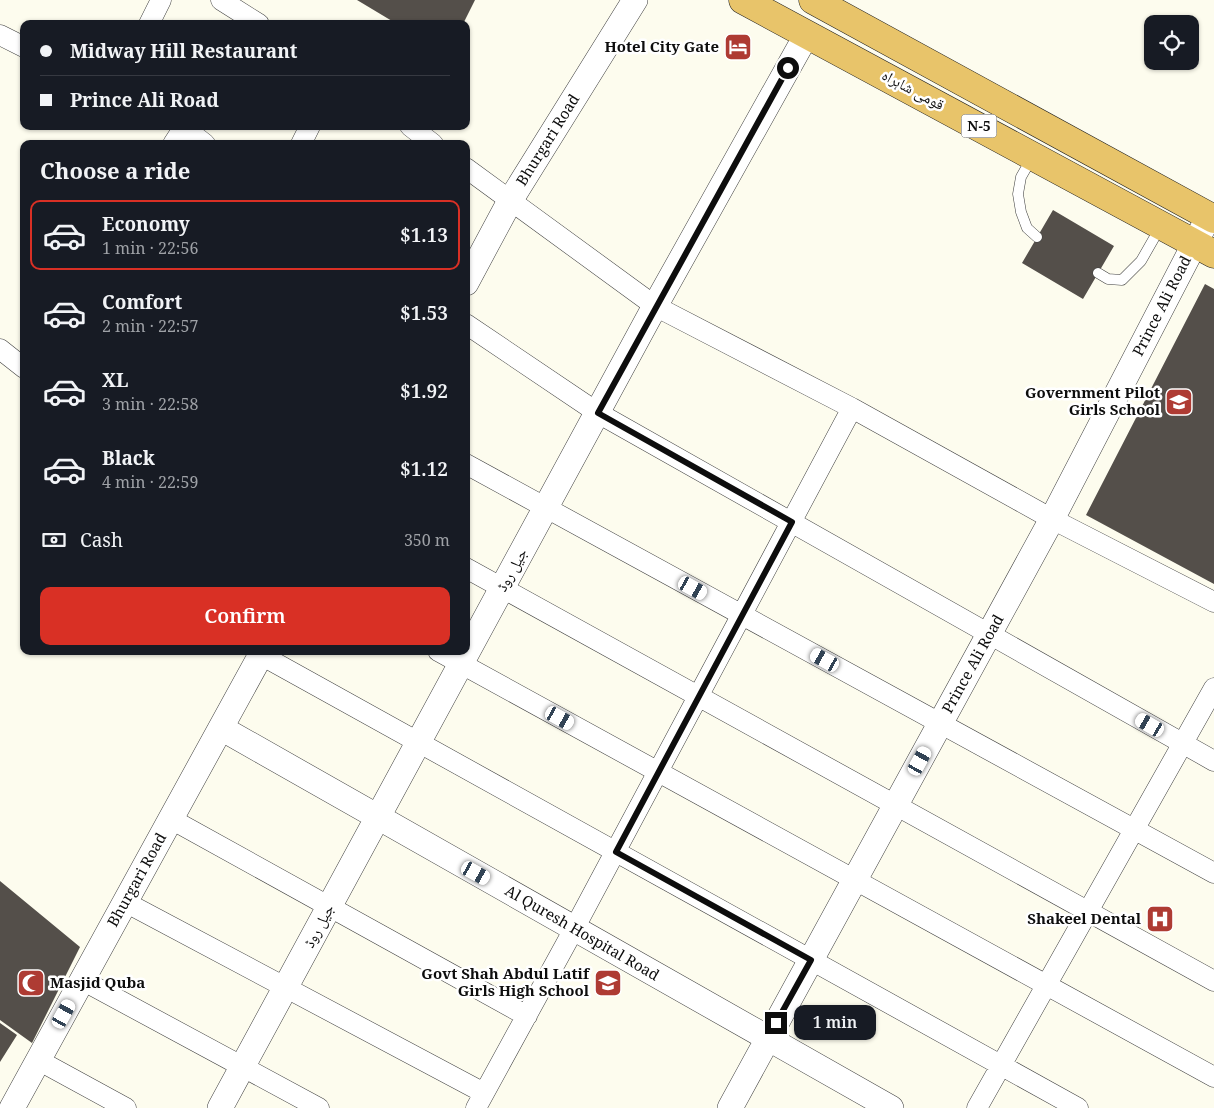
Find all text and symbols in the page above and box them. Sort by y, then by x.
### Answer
map controls [1144,15,1199,70]
button: locate [1144,15,1199,70]
hotel icon: Hotel City Gate [723,32,753,62]
place label: Hotel City Gate [604,36,719,56]
text: Midway Hill Restaurant [70,38,298,64]
route start [777,57,799,79]
street label: قومی شاہراہ [878,64,948,115]
text: Prince Ali Road [70,87,219,113]
street label: Bhurgari Road [511,90,583,189]
road number: N-5 [962,114,996,138]
text: Choose a ride [40,155,190,185]
text: Economy [102,211,190,237]
icon: car [42,213,87,258]
text: $1.13 [400,222,448,248]
text: 1 min · 22:56 [102,237,198,259]
street label: Prince Ali Road [1127,252,1195,359]
text: Comfort [102,289,182,315]
icon: car [42,291,87,336]
text: $1.53 [400,300,448,326]
text: 2 min · 22:57 [102,315,198,337]
text: XL [102,367,128,393]
icon: car [42,369,87,414]
text: $1.92 [400,378,448,404]
place label: Government Pilot Girls School [1025,382,1161,419]
school or university icon: Government Pilot Girls School [1164,387,1194,417]
text: 3 min · 22:58 [102,393,198,415]
text: Black [102,445,155,471]
icon: car [42,447,87,492]
text: $1.12 [400,456,448,482]
text: 4 min · 22:59 [102,471,198,493]
icon: cash [40,526,68,554]
text: Cash [80,527,123,553]
text: 350 m [404,529,450,551]
street label: جیل روڈ [491,544,532,595]
car [676,574,709,602]
button: Confirm [40,587,450,645]
street label: Prince Ali Road [937,611,1008,716]
car [808,646,841,674]
car [543,704,576,732]
car [1133,711,1166,739]
car [906,744,933,778]
street label: Bhurgari Road [102,829,170,930]
car [459,859,492,887]
street label: Al Quresh Hospital Road [502,880,663,984]
street label: جیل روڈ [298,900,339,951]
hospital icon: Shakeel Dental [1145,904,1175,934]
place label: Shakeel Dental [1027,908,1142,928]
place label: Govt Shah Abdul Latif Girls High School [421,963,591,1000]
mosque icon: Masjid Quba [16,968,46,998]
school or university icon: Govt Shah Abdul Latif Girls High School [593,968,623,998]
place label: Masjid Quba [50,972,145,992]
car [50,997,77,1031]
callout: 1 min [794,1006,876,1040]
text: 1 min [813,1011,857,1033]
route end [765,1012,787,1034]

